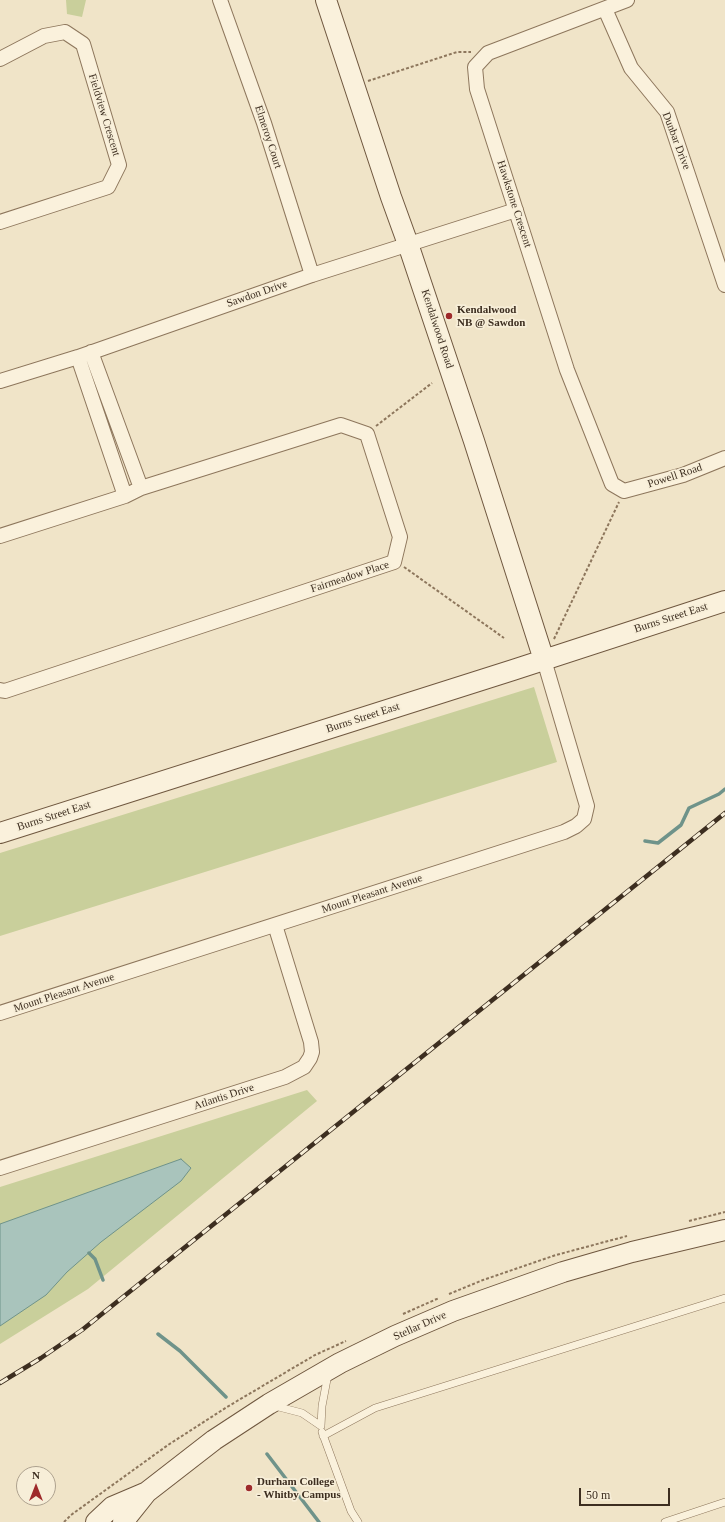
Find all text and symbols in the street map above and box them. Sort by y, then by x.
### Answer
street label: Fieldview Crescent [85,72,123,158]
street label: Elmeroy Court [252,104,284,170]
street label: Dunbar Drive [659,110,693,172]
street label: Hawkstone Crescent [494,159,534,249]
street label: Sawdon Drive [225,277,289,311]
street label: Kendalwood Road [418,288,456,370]
place label: Kendalwood NB @ Sawdon [457,303,525,329]
marker: Kendalwood NB @ Sawdon [444,311,454,321]
street label: Powell Road [646,461,704,491]
street label: Fairmeadow Place [309,558,391,596]
street label: Burns Street East [633,600,709,636]
street label: Burns Street East [325,700,401,736]
street label: Burns Street East [16,798,92,834]
street label: Mount Pleasant Avenue [320,872,424,916]
street label: Mount Pleasant Avenue [12,971,116,1015]
street label: Atlantis Drive [192,1081,256,1113]
street label: Stellar Drive [392,1308,448,1344]
north arrow [16,1466,56,1506]
text: N [32,1469,40,1481]
place label: Durham College - Whitby Campus [257,1475,341,1501]
scale bar [581,1480,672,1506]
marker: Durham College - Whitby Campus [244,1483,254,1493]
text: 50 m [586,1488,610,1502]

